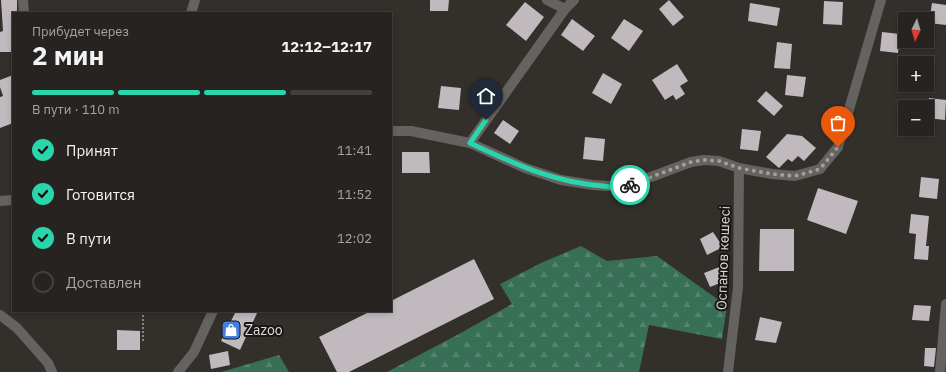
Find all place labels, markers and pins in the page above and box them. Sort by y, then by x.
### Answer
pin [469,79,503,120]
pin [821,106,855,147]
shop icon: Zazoo [220,319,242,341]
place label: Zazoo [245,321,283,339]

